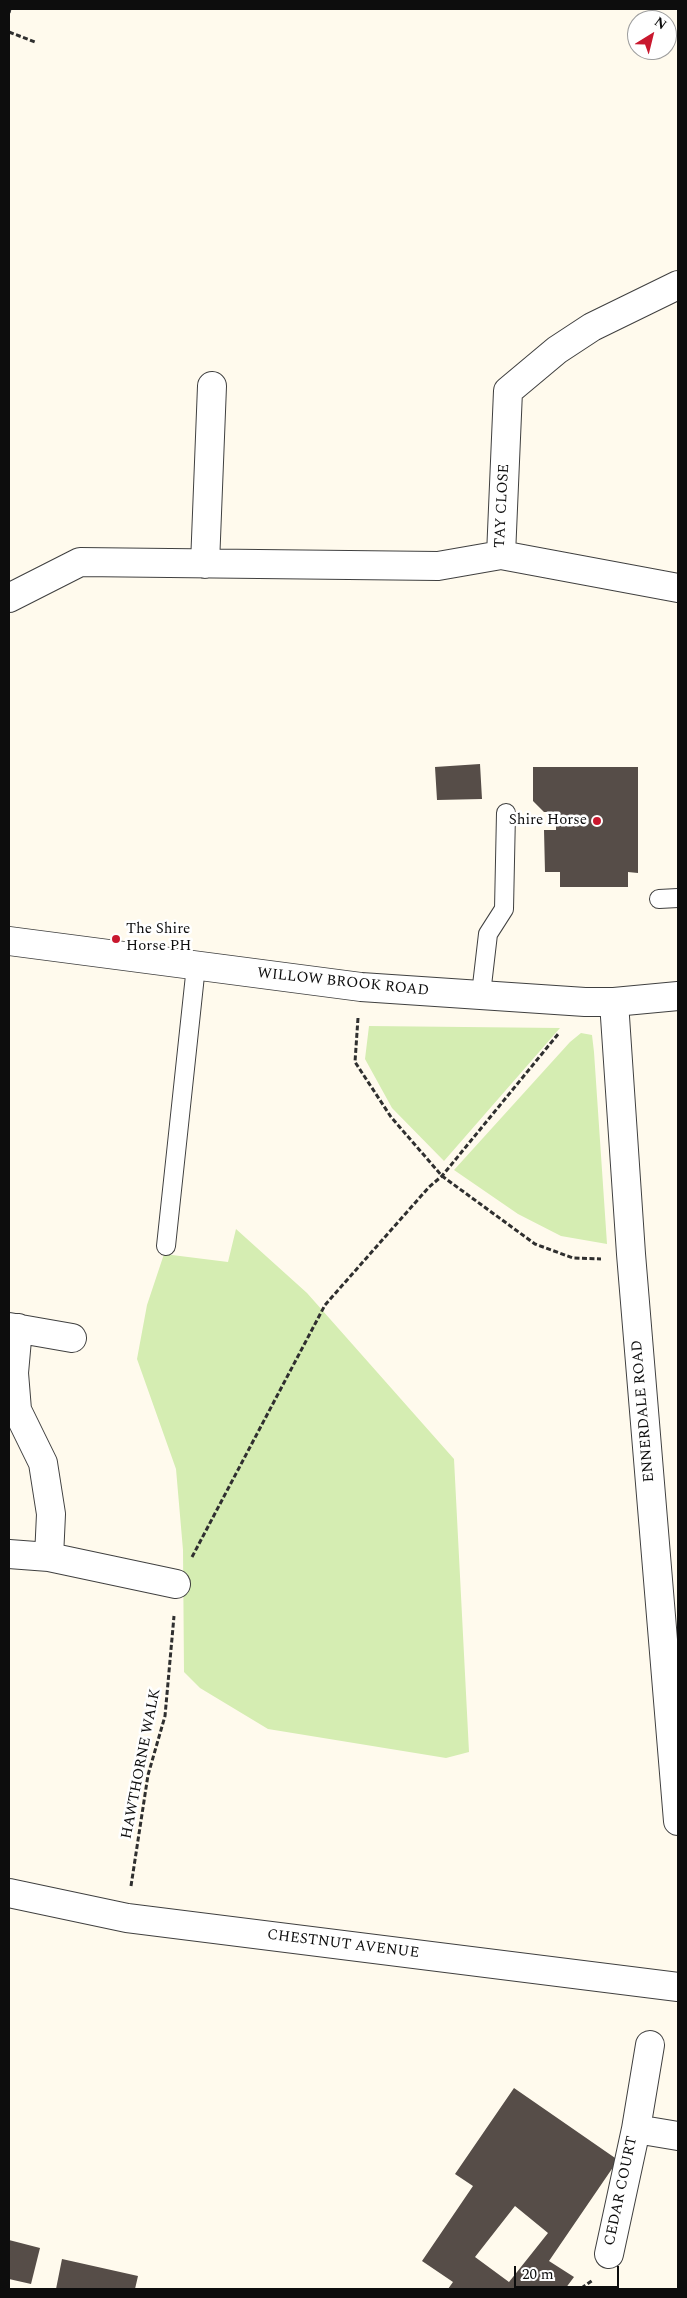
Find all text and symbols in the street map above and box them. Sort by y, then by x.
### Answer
north arrow [627,10,677,60]
text: N [650,11,671,35]
street label: TAY CLOSE [492,463,514,549]
place label: Shire Horse [509,812,587,830]
marker: Shire Horse [591,815,603,827]
place label: The Shire Horse PH [126,921,191,956]
marker: The Shire Horse PH [110,933,122,945]
street label: WILLOW BROOK ROAD [256,965,430,1001]
street label: ENNERDALE ROAD [629,1339,659,1483]
street label: HAWTHORNE WALK [119,1687,165,1841]
street label: CHESTNUT AVENUE [266,1927,420,1963]
street label: CEDAR COURT [602,2135,642,2247]
scale bar [517,2256,622,2288]
text: 20 m [522,2263,554,2286]

